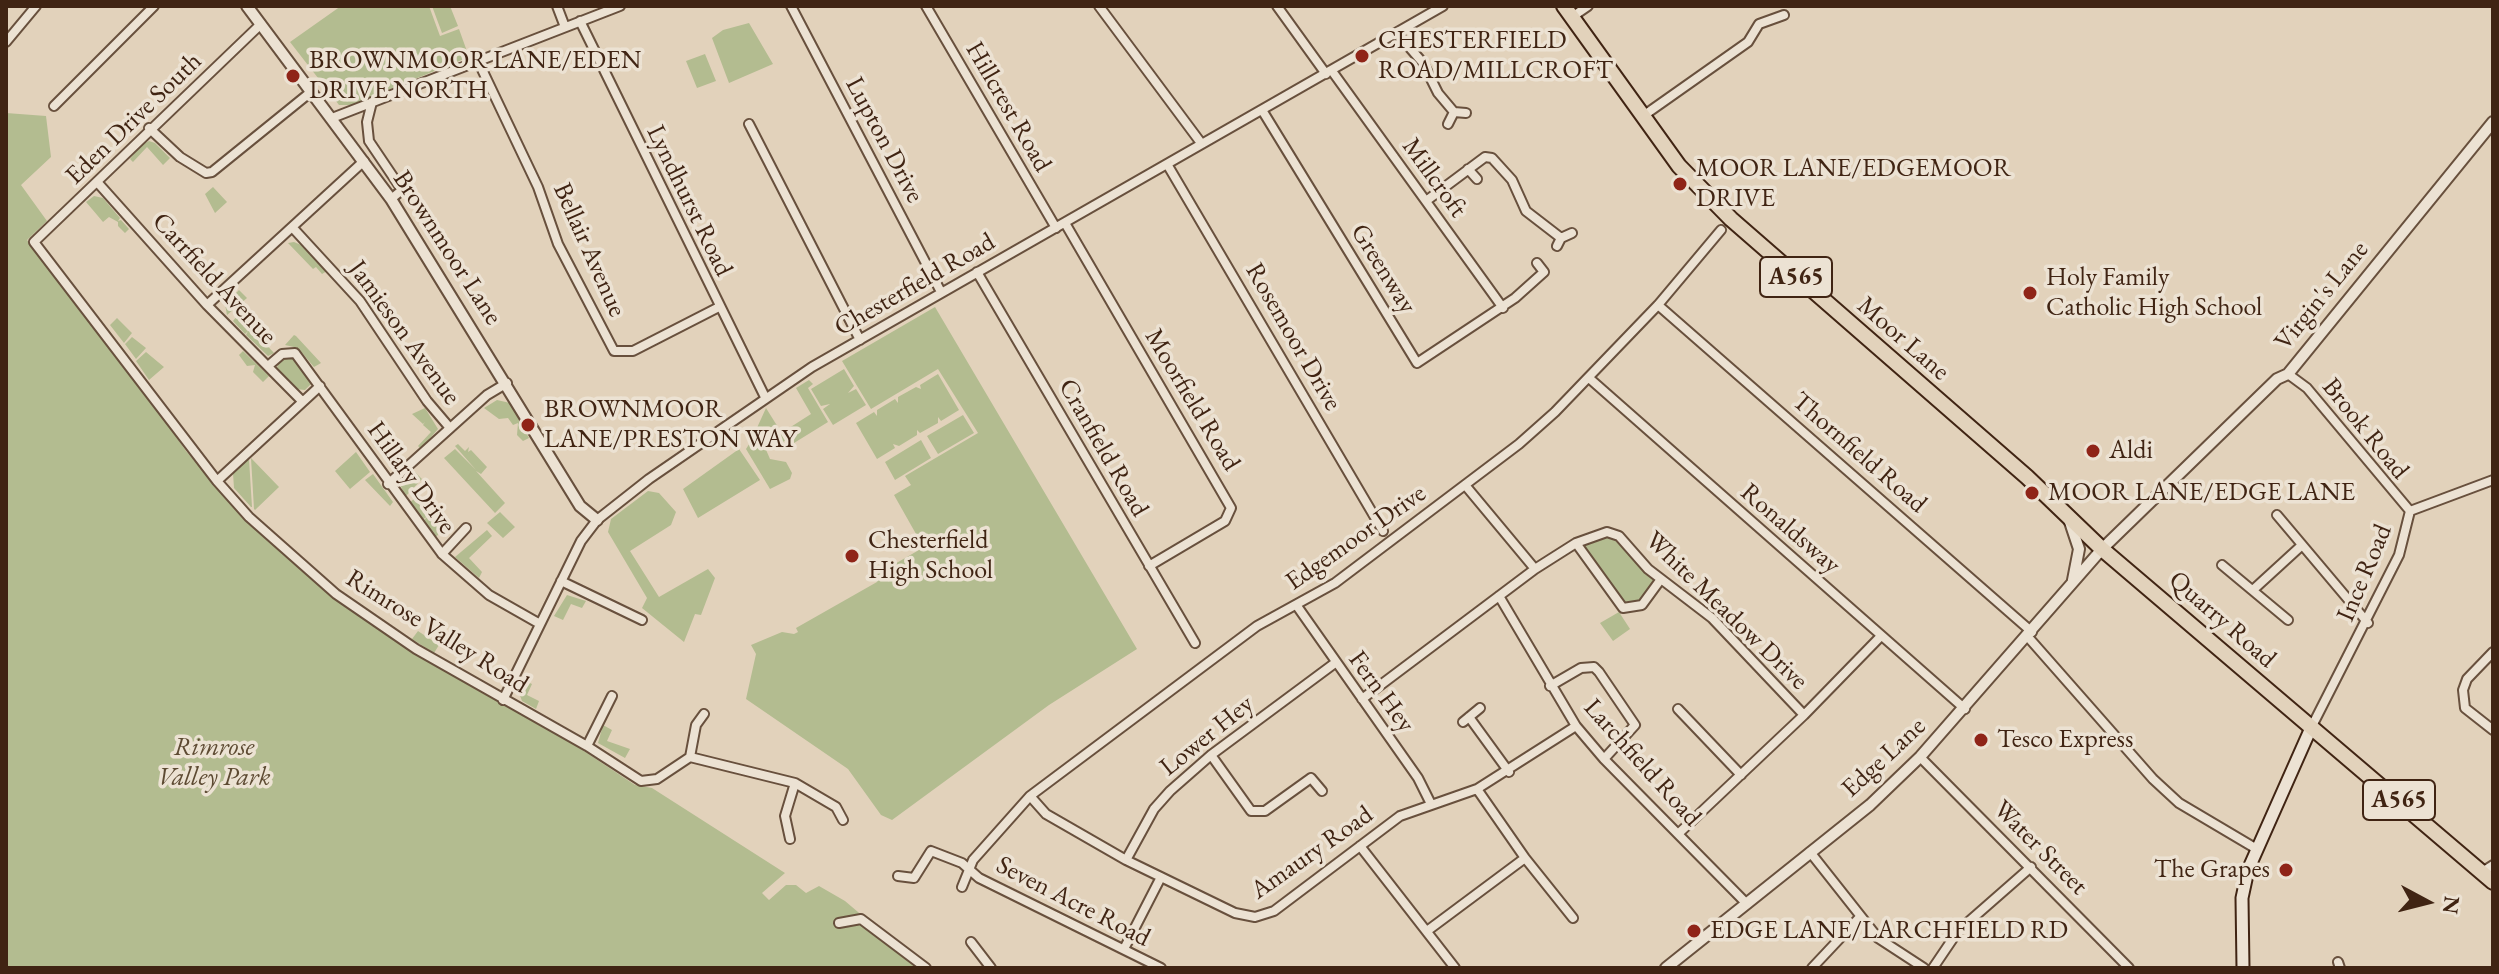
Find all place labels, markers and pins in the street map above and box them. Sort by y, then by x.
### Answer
place label: CHESTERFIELD ROAD/MILLCROFT [1378,25,1613,86]
place label: BROWNMOOR LANE/EDEN DRIVE NORTH [309,45,641,106]
marker: CHESTERFIELD ROAD/MILLCROFT [1353,47,1371,65]
marker: BROWNMOOR LANE/EDEN DRIVE NORTH [284,67,302,85]
place label: MOOR LANE/EDGEMOOR DRIVE [1696,153,2011,214]
marker: MOOR LANE/EDGEMOOR DRIVE [1671,175,1689,193]
place label: Holy Family Catholic High School [2046,262,2262,324]
marker: Holy Family Catholic High School [2021,284,2039,302]
place label: BROWNMOOR LANE/PRESTON WAY [544,394,796,456]
marker: BROWNMOOR LANE/PRESTON WAY [519,416,537,434]
place label: Aldi [2109,435,2153,467]
marker: Aldi [2084,442,2102,460]
place label: MOOR LANE/EDGE LANE [2048,477,2355,509]
marker: MOOR LANE/EDGE LANE [2023,484,2041,502]
place label: Chesterfield High School [868,525,993,586]
marker: Chesterfield High School [843,547,861,565]
place label: Tesco Express [1997,724,2133,756]
marker: Tesco Express [1972,731,1990,749]
place label: The Grapes [2154,854,2270,886]
marker: The Grapes [2277,861,2295,879]
place label: EDGE LANE/LARCHFIELD RD [1710,915,2068,947]
marker: EDGE LANE/LARCHFIELD RD [1685,922,1703,940]

